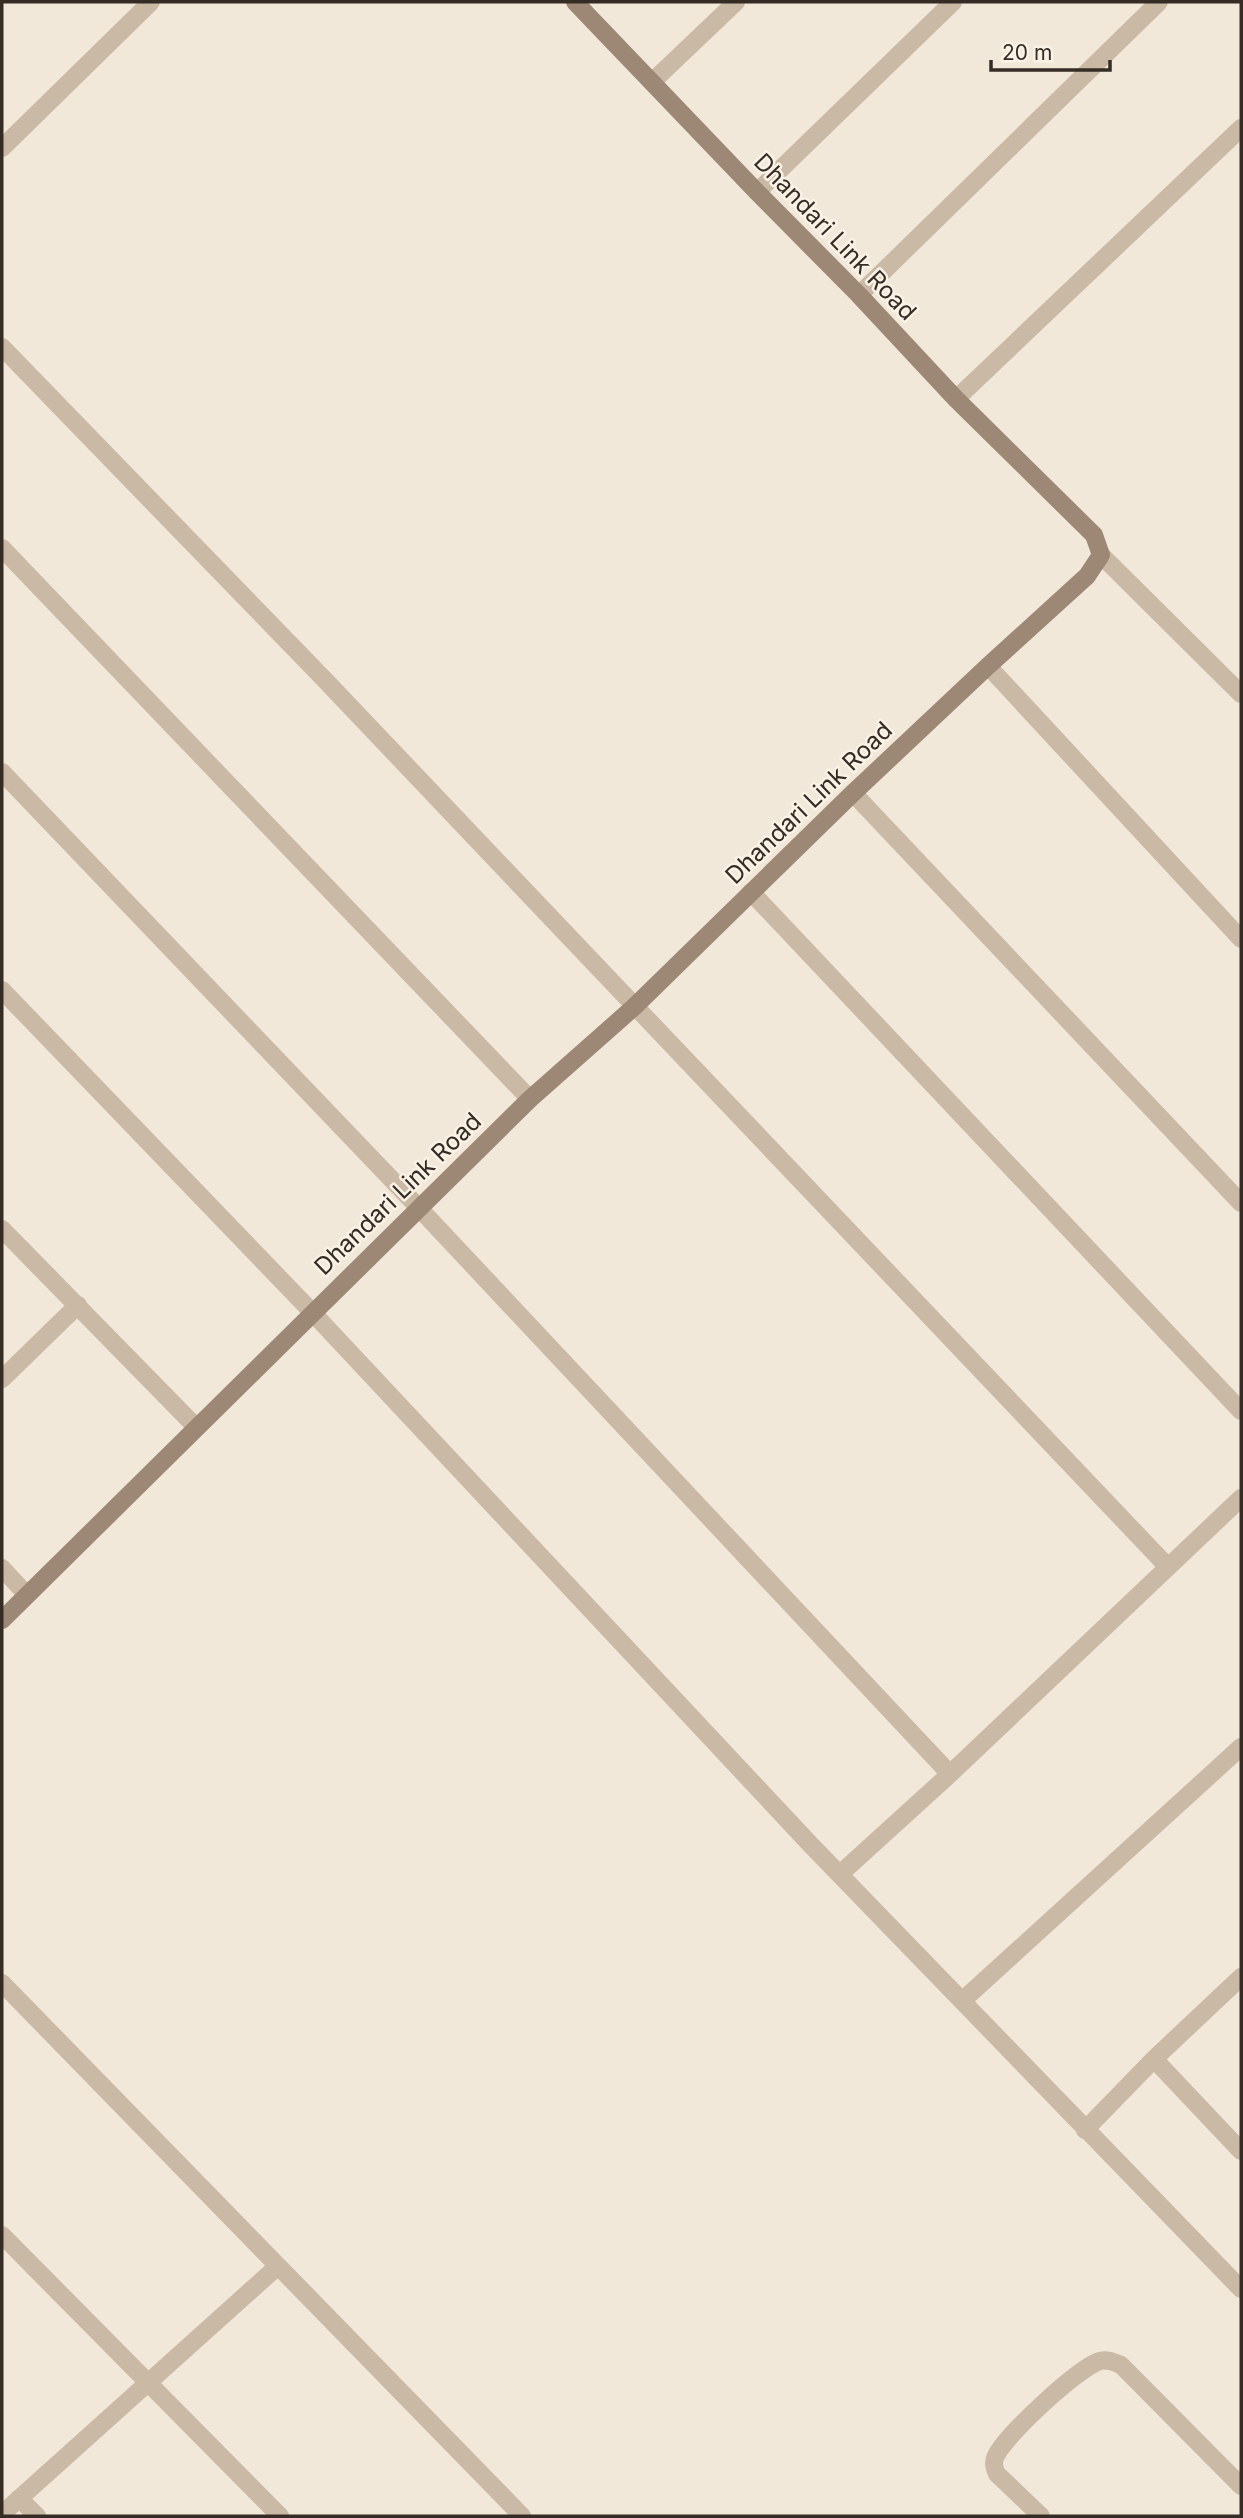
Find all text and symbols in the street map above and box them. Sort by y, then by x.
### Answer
scale bar [991,28,1110,72]
text: 20 m [1002,40,1052,65]
street label: Dhandari Link Road [748,147,922,326]
street label: Dhandari Link Road [719,716,898,890]
street label: Dhandari Link Road [308,1107,487,1281]

